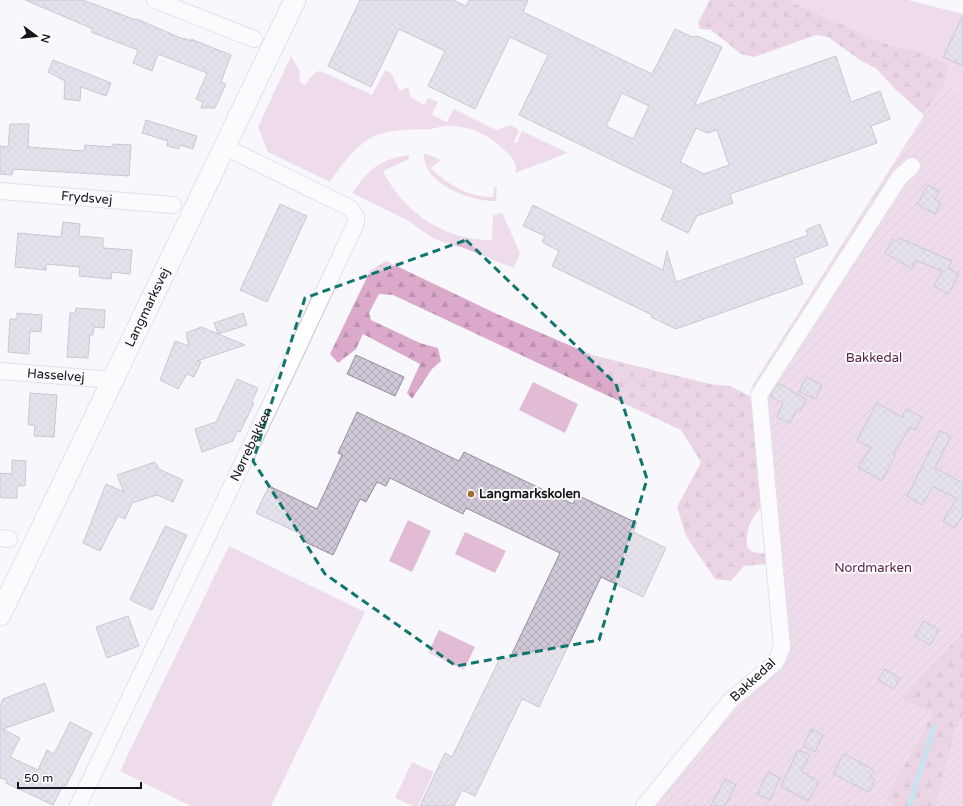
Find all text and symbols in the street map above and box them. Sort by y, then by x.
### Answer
north arrow [16,16,56,56]
text: N [38,33,53,44]
street label: Frydsvej [60,188,113,208]
street label: Langmarksvej [122,265,173,350]
park label: Bakkedal [846,350,902,366]
street label: Hasselvej [26,365,85,386]
street label: Nørrebakken [227,405,276,484]
place label: Langmarkskolen [479,486,581,502]
marker: Langmarkskolen [466,489,476,499]
park label: Nordmarken [834,560,912,576]
street label: Bakkedal [727,655,779,705]
scale bar [18,764,141,790]
text: 50 m [24,771,53,785]

